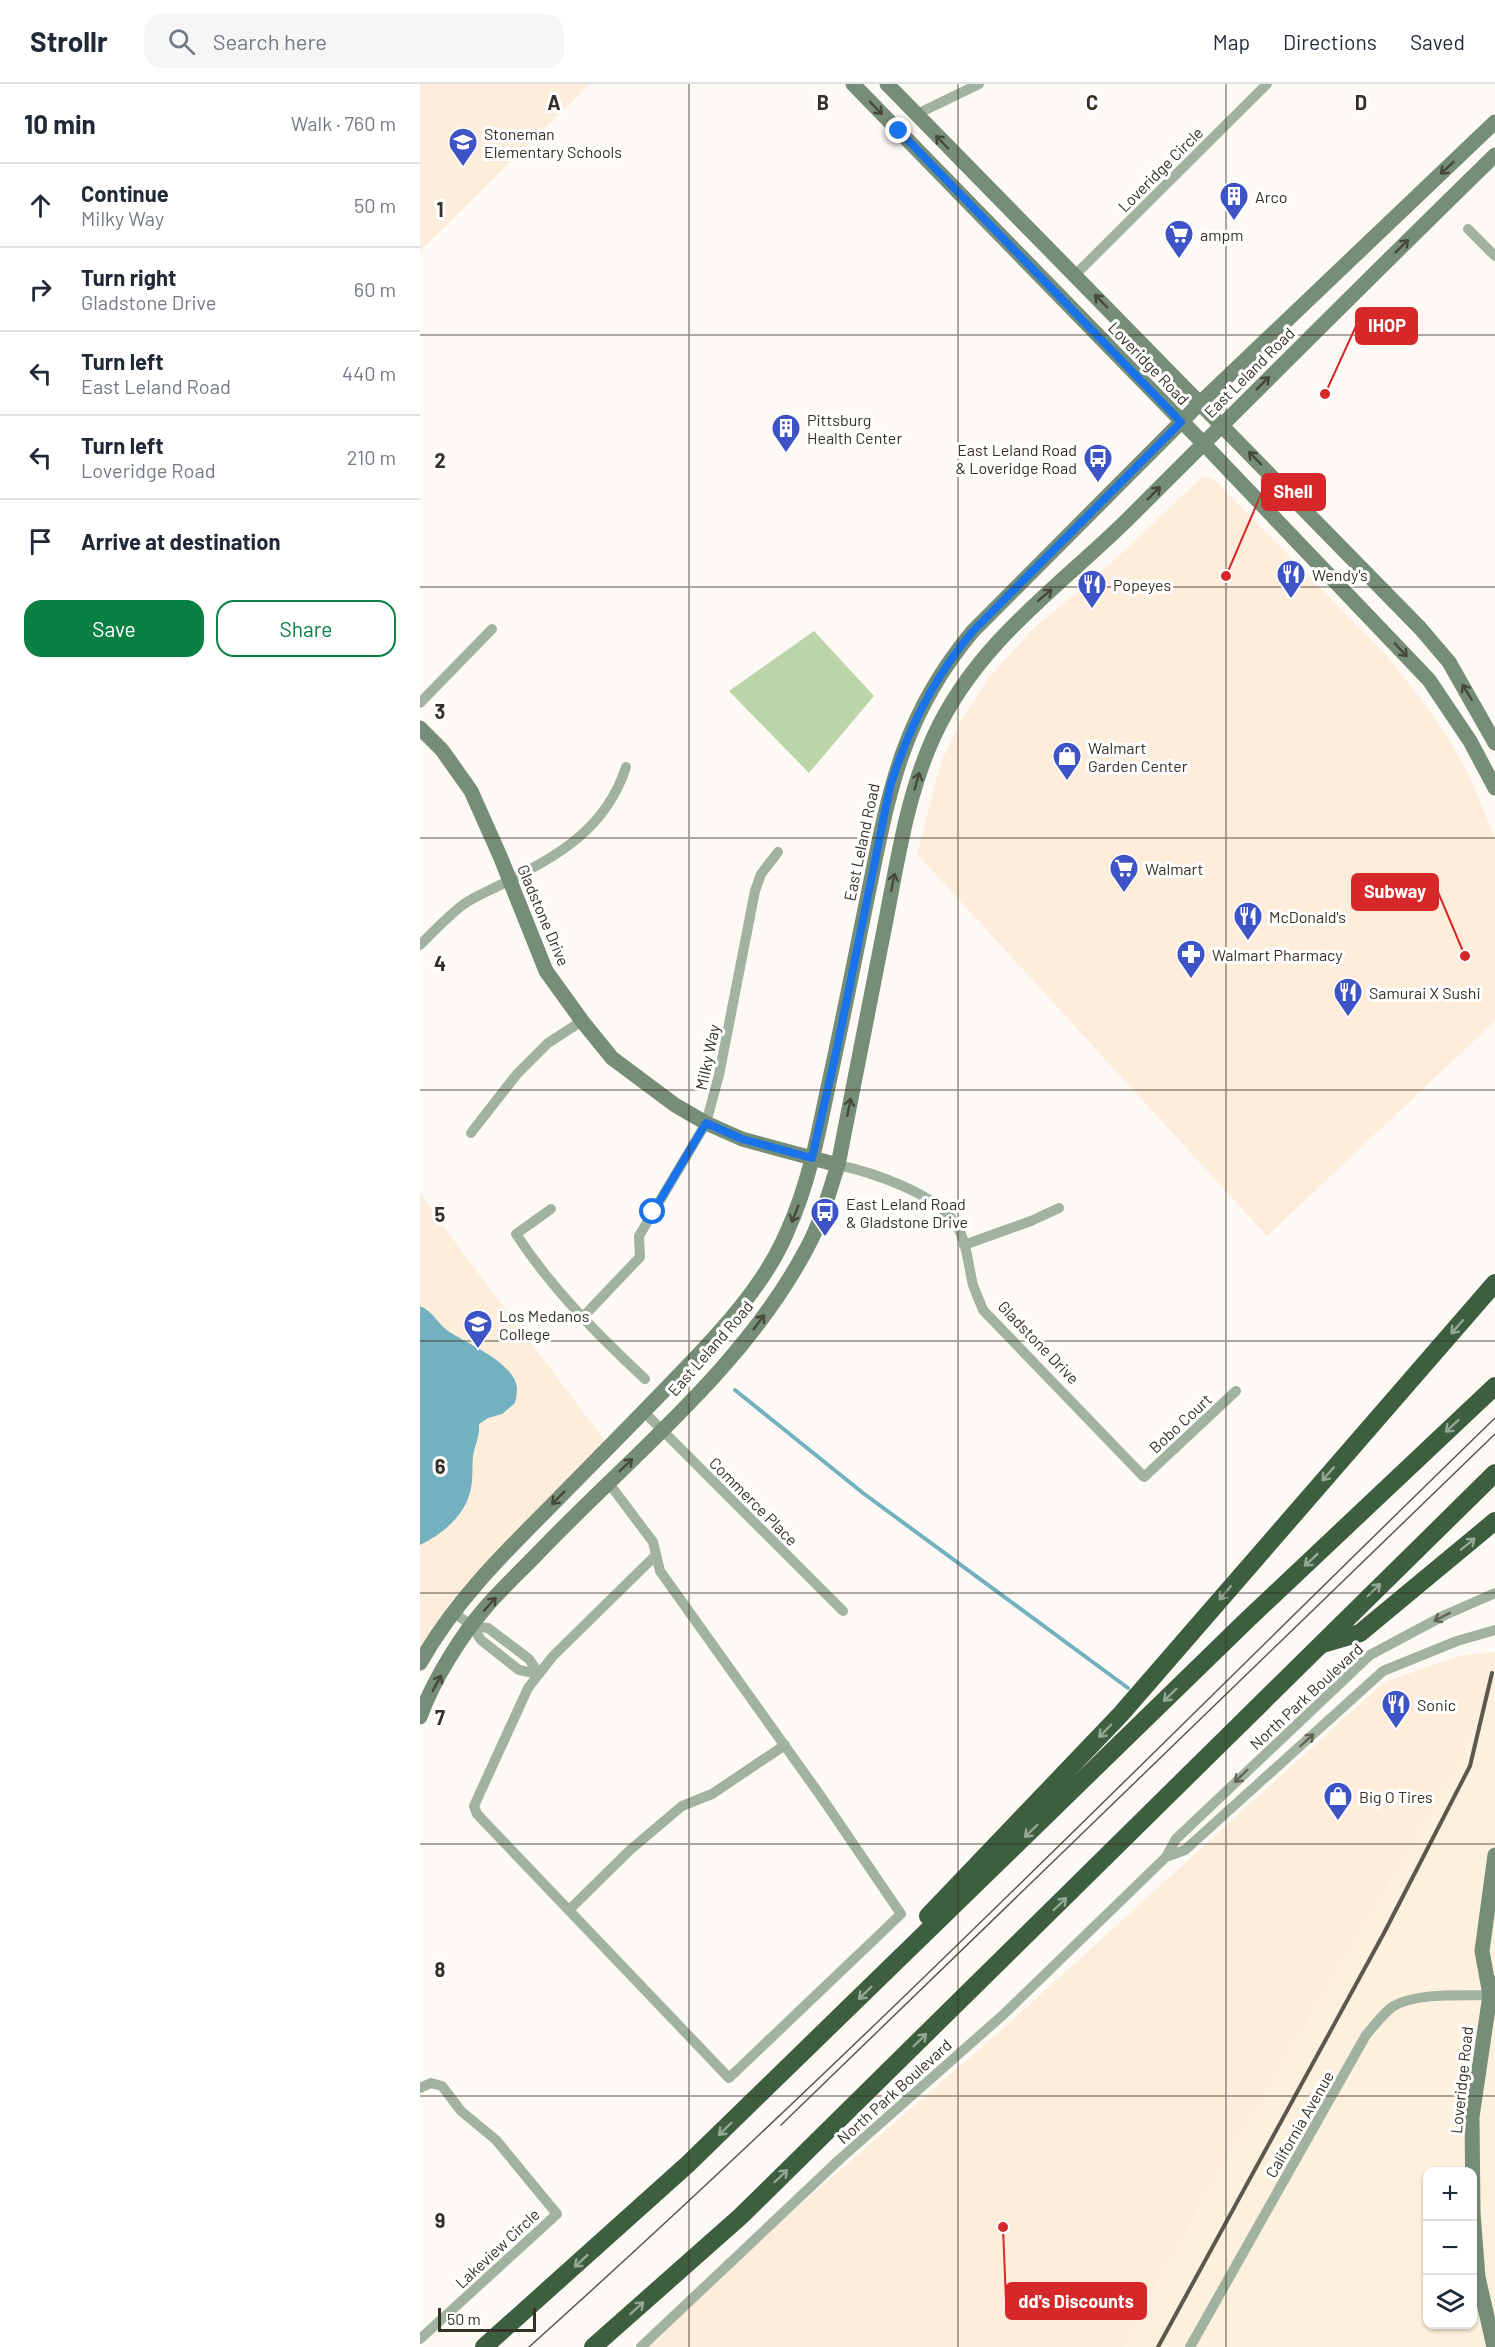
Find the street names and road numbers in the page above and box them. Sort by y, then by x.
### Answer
street label: Loveridge Circle [1114,123,1206,215]
street label: Loveridge Road [1105,318,1193,408]
street label: East Leland Road [1200,323,1298,421]
street label: East Leland Road [839,781,883,903]
street label: Gladstone Drive [514,861,574,969]
street label: Milky Way [691,1022,723,1092]
street label: Gladstone Drive [995,1296,1083,1388]
street label: East Leland Road [664,1297,756,1399]
street label: Bobo Court [1145,1389,1215,1457]
street label: Commerce Place [706,1453,802,1549]
street label: North Park Boulevard [1246,1639,1366,1753]
street label: Loveridge Road [1446,2025,1476,2135]
street label: North Park Boulevard [833,2035,955,2147]
street label: California Avenue [1261,2067,1337,2181]
street label: Lakeview Circle [451,2204,543,2292]

